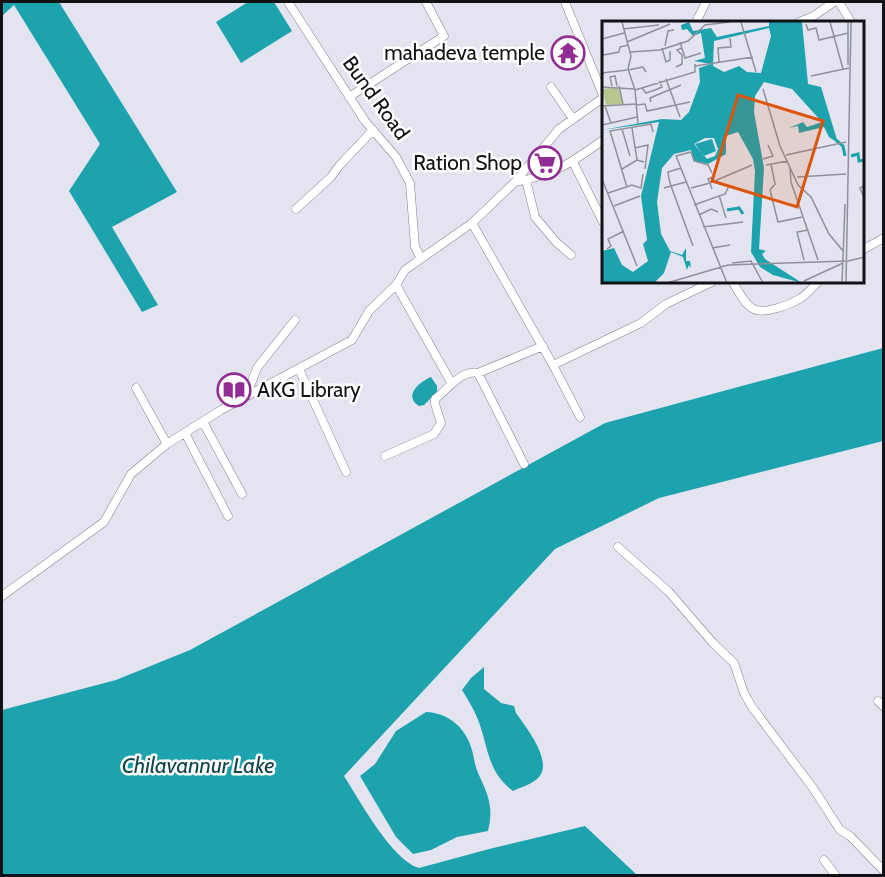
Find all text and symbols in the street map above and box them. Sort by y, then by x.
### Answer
inset map [602,21,864,284]
temple icon: mahadeva temple [550,35,586,71]
place label: mahadeva temple [384,40,545,65]
street label: Bund Road [338,51,415,144]
supermarket icon: Ration Shop [527,145,563,181]
place label: Ration Shop [413,150,522,175]
library icon: AKG Library [216,372,252,408]
place label: AKG Library [257,377,361,402]
water label: Chilavannur Lake [122,752,274,779]

